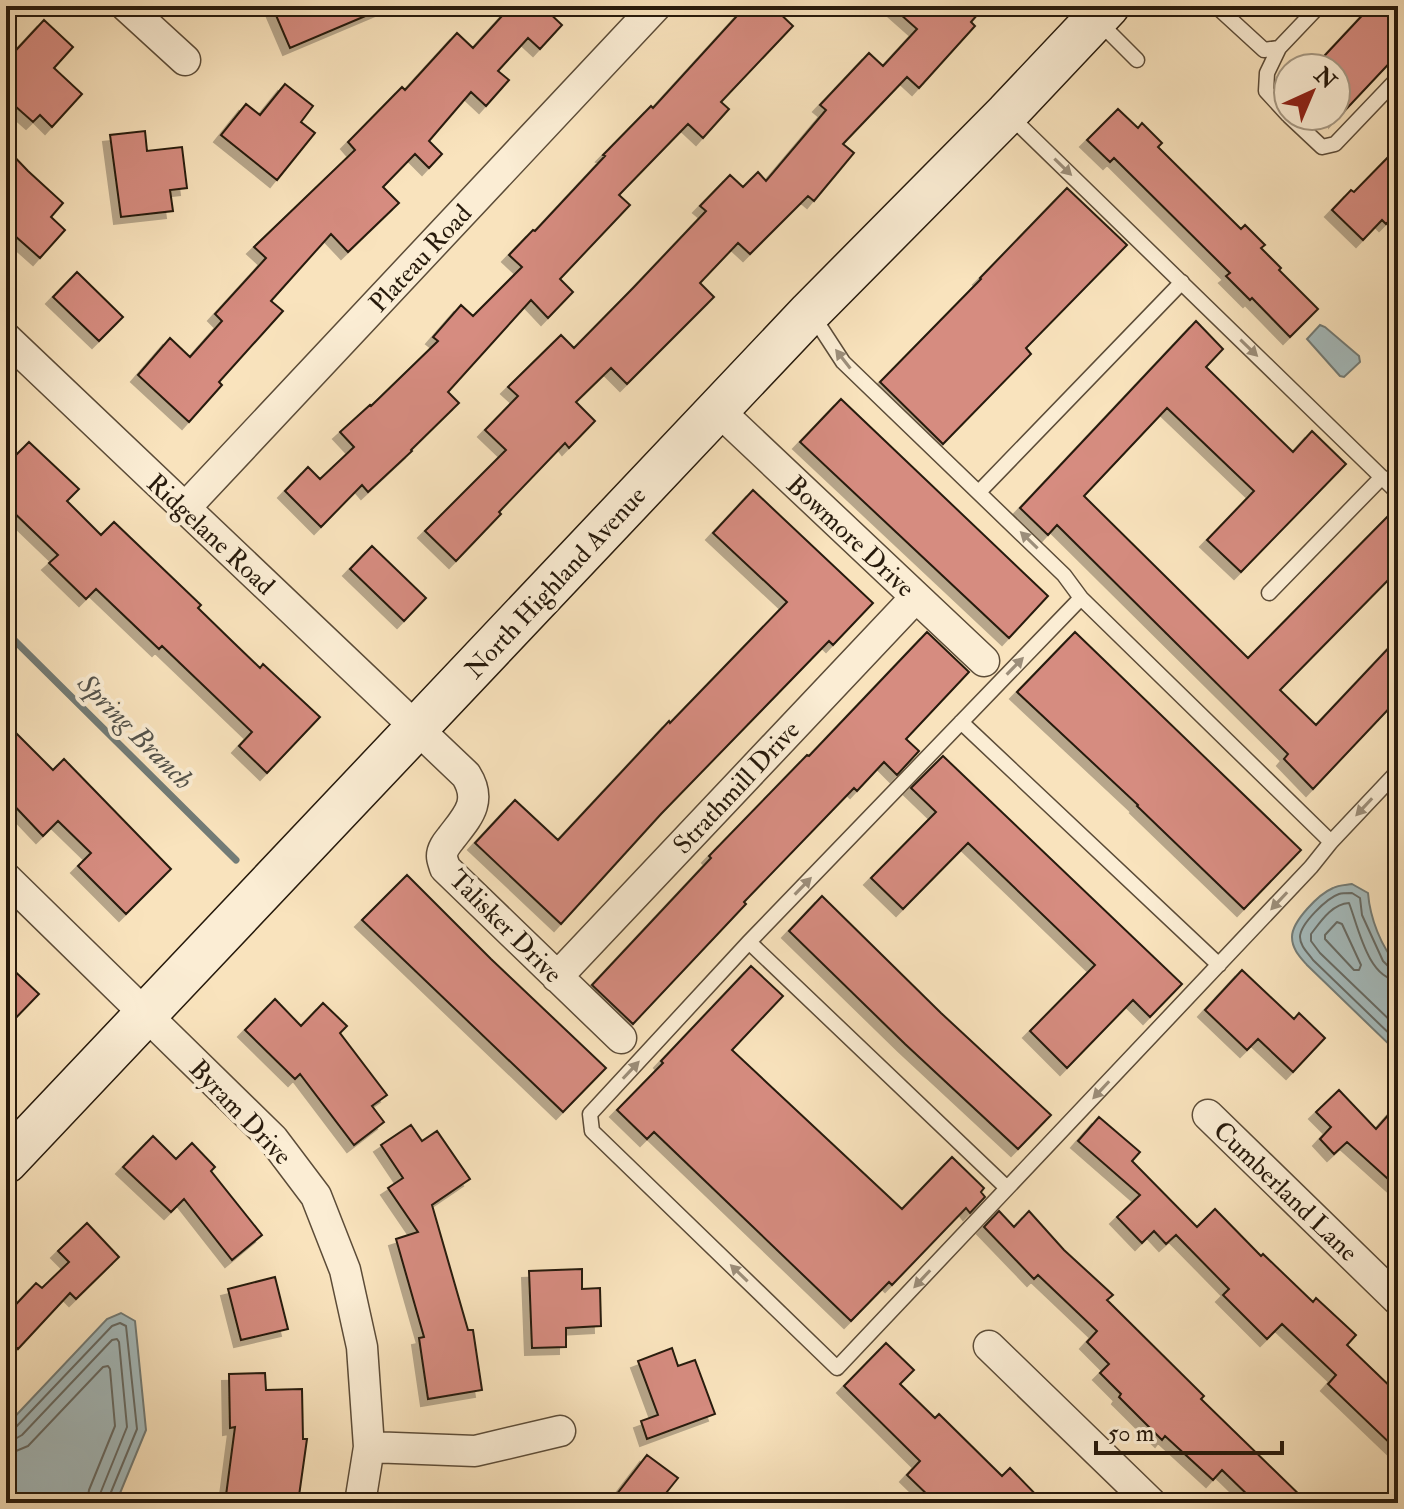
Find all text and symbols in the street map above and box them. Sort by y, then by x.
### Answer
north arrow [1272,52,1352,132]
text: N [1308,61,1342,95]
one-way arrow [1053,157,1072,176]
street label: Plateau Road [363,198,479,319]
one-way arrow [1239,338,1258,357]
one-way arrow [835,349,851,369]
street label: Ridgelane Road [140,467,281,602]
street label: Bowmore Drive [780,469,921,604]
street label: North Highland Avenue [458,480,653,685]
one-way arrow [1020,531,1039,550]
one-way arrow [1006,657,1024,676]
water label: Spring Branch [69,666,200,797]
street label: Strathmill Drive [667,714,807,861]
one-way arrow [1356,797,1374,816]
street label: Talisker Drive [442,863,569,990]
one-way arrow [794,877,812,896]
one-way arrow [1271,891,1289,910]
street label: Byram Drive [182,1053,298,1172]
one-way arrow [622,1060,640,1079]
one-way arrow [1092,1080,1110,1099]
street label: Cumberland Lane [1206,1115,1364,1269]
one-way arrow [730,1264,749,1283]
one-way arrow [913,1269,931,1288]
scale bar [1096,1405,1282,1455]
text: 50 m [1108,1418,1155,1449]

